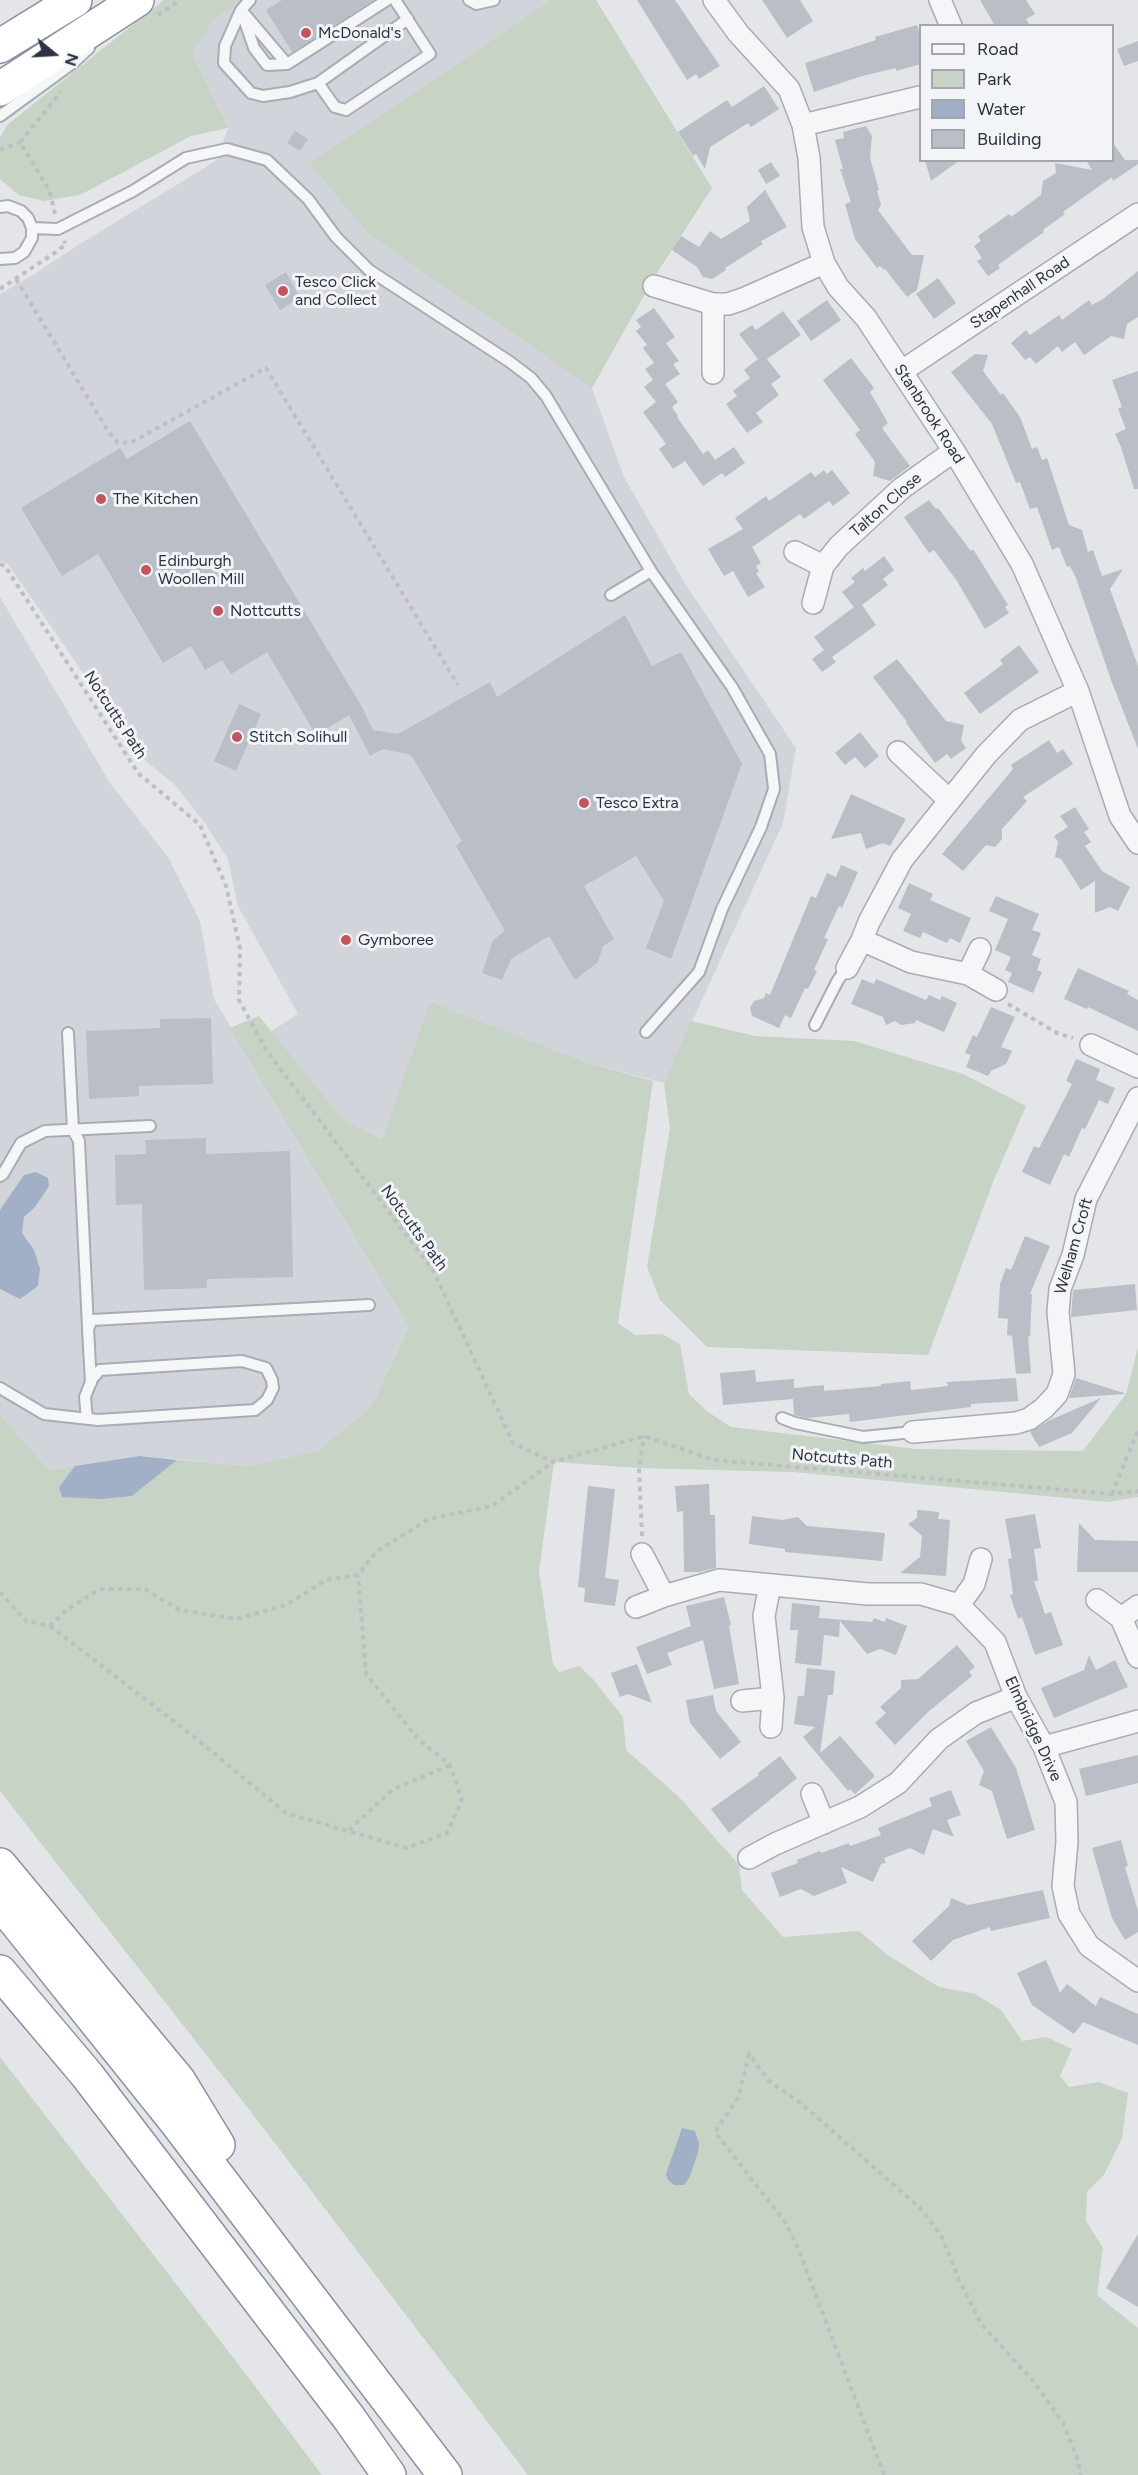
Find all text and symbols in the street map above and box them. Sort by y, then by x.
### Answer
place label: McDonald's [318,23,401,43]
north arrow [24,24,84,84]
legend [919,24,1114,162]
marker: McDonald's [299,26,313,40]
text: Road [977,38,1018,60]
text: N [61,51,83,69]
text: Park [977,68,1011,90]
text: Water [977,98,1025,120]
text: Building [977,128,1042,150]
street label: Stapenhall Road [967,253,1073,333]
place label: Tesco Click and Collect [295,272,377,310]
marker: Tesco Click and Collect [276,284,290,298]
street label: Stanbrook Road [890,361,968,467]
street label: Talton Close [846,469,926,541]
place label: The Kitchen [113,489,198,509]
marker: The Kitchen [94,492,108,506]
place label: Edinburgh Woollen Mill [158,551,244,589]
marker: Edinburgh Woollen Mill [139,563,153,577]
place label: Nottcutts [230,601,301,621]
marker: Nottcutts [211,604,225,618]
street label: Notcutts Path [79,667,151,763]
place label: Stitch Solihull [249,727,347,747]
marker: Stitch Solihull [230,730,244,744]
place label: Tesco Extra [596,793,679,813]
marker: Tesco Extra [577,796,591,810]
place label: Gymboree [358,930,434,950]
marker: Gymboree [339,933,353,947]
street label: Notcutts Path [377,1182,451,1274]
street label: Welham Croft [1051,1195,1097,1297]
street label: Notcutts Path [791,1445,893,1473]
street label: Elmbridge Drive [1000,1673,1066,1785]

